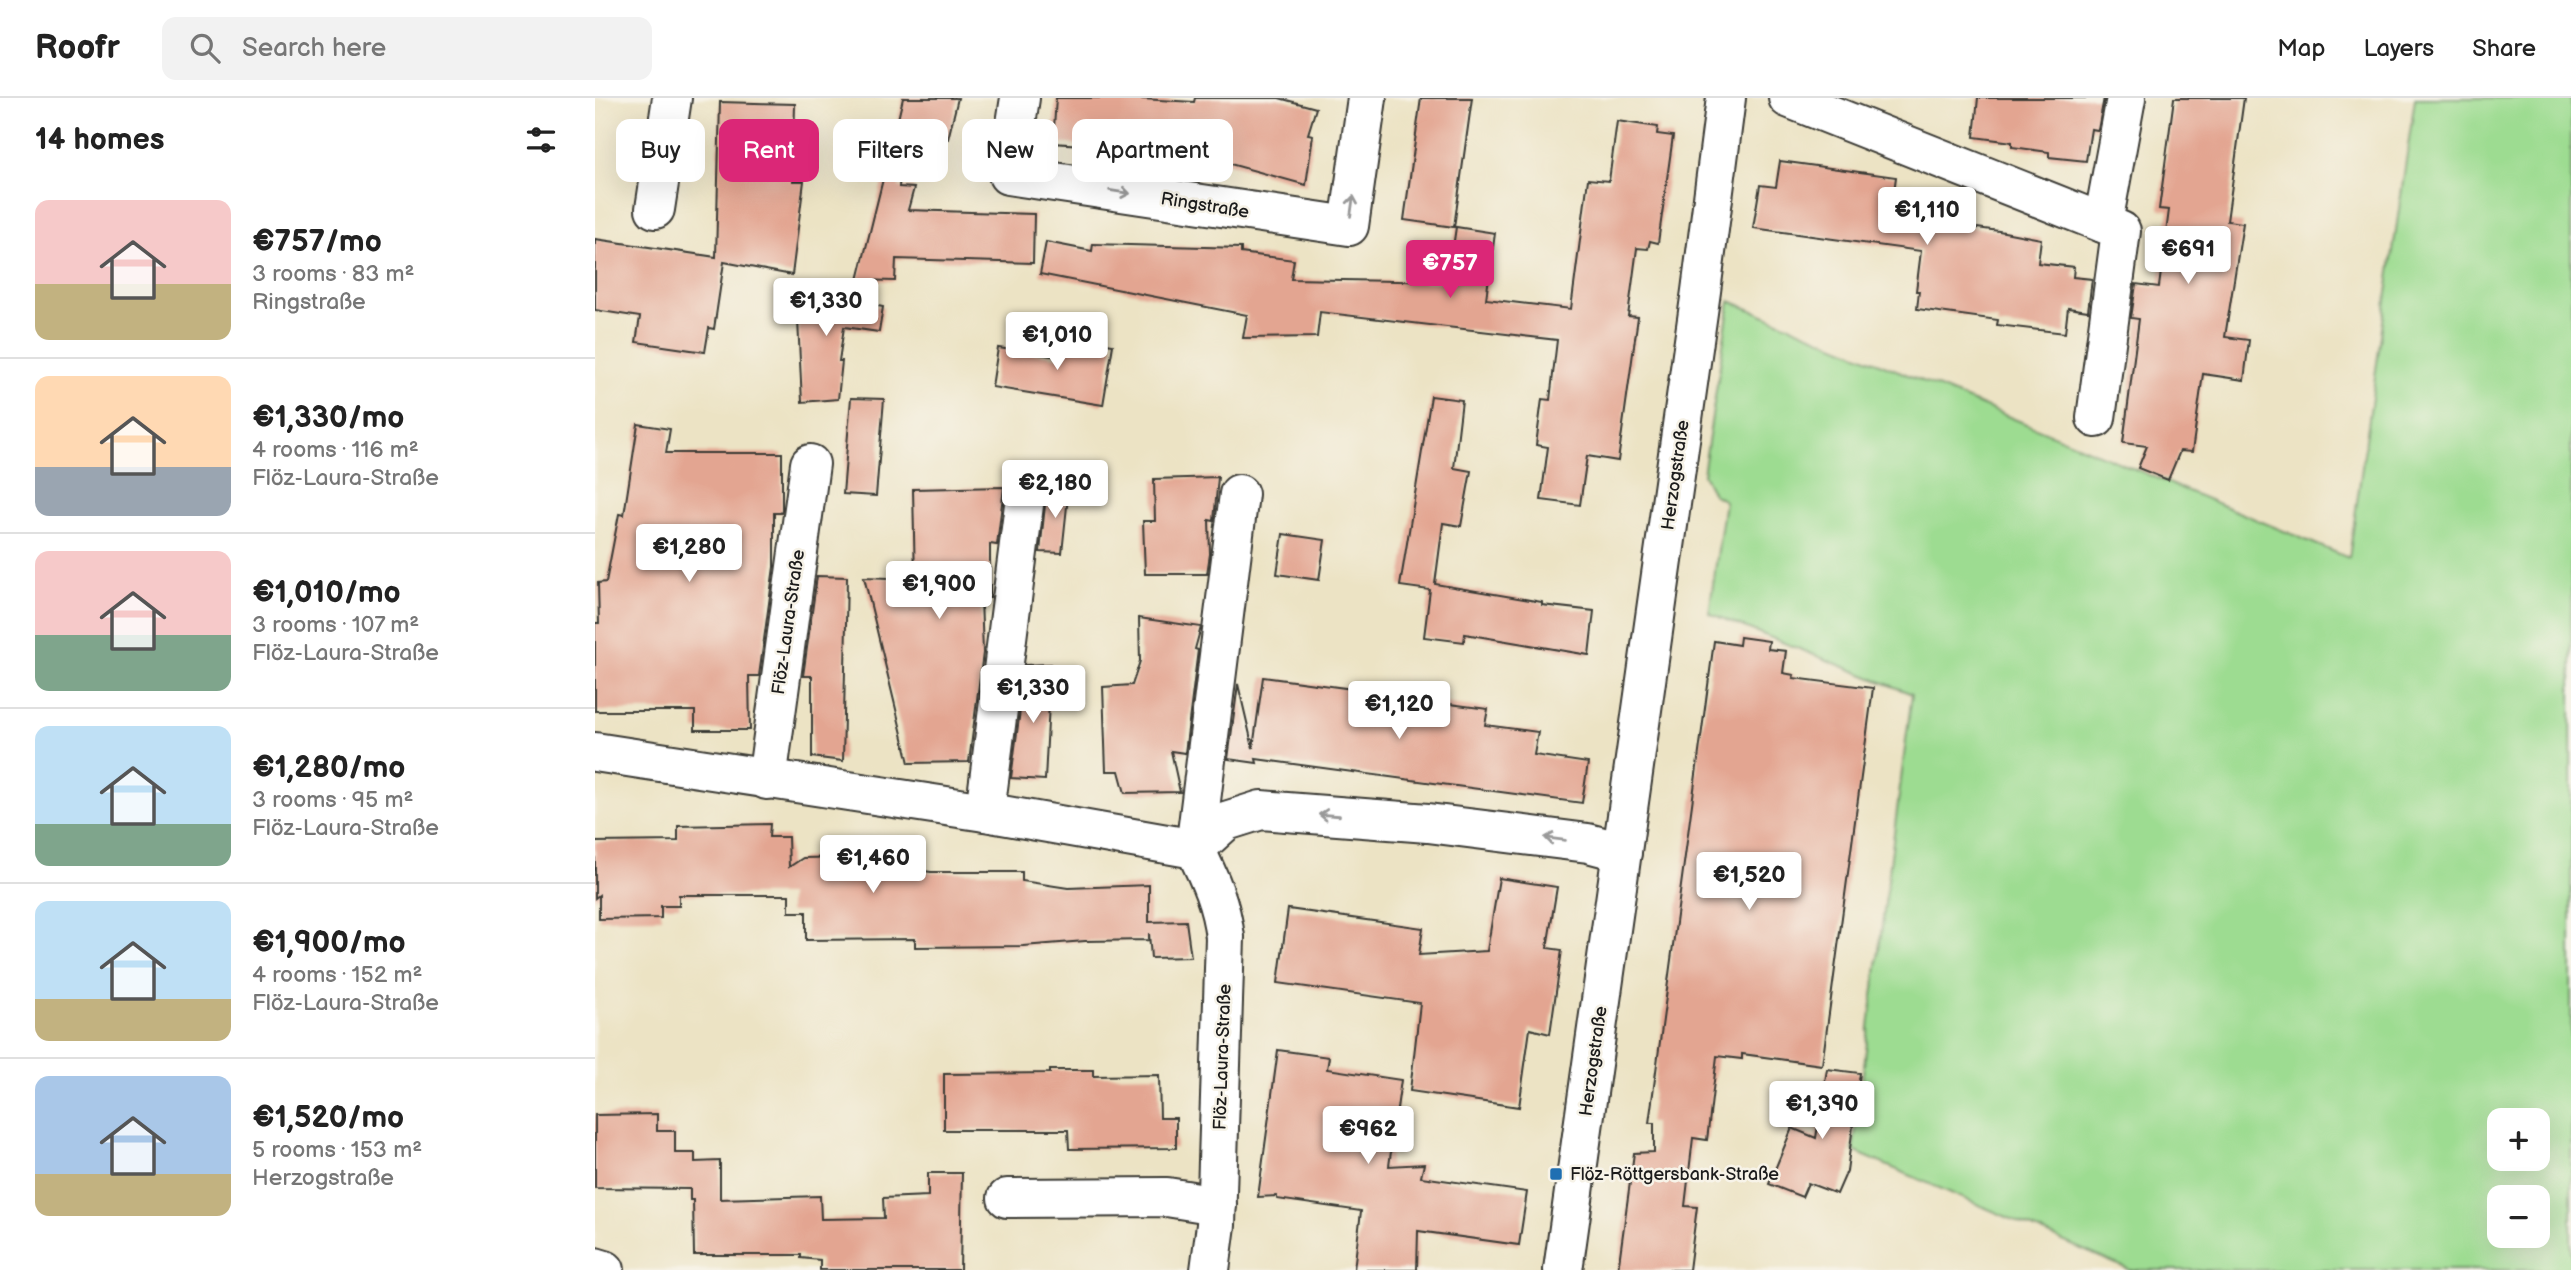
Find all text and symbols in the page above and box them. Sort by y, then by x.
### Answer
search box [162,17,652,80]
text: Roofr [35,28,120,68]
icon: search [186,29,224,67]
text: Search here [242,33,386,64]
text: Map [2277,34,2325,63]
text: Layers [2363,34,2434,63]
text: Share [2472,34,2536,63]
chip: Buy [616,119,705,182]
chip: Rent [719,119,819,182]
chip: Filters [833,119,948,182]
chip: New [962,119,1058,182]
chip: Apartment [1072,119,1233,182]
icon: filters [522,121,560,159]
text: 14 homes [35,122,164,158]
one-way arrow [1108,186,1131,199]
street label: Ringstraße [1159,188,1251,223]
pin: €1,110 [1870,188,1984,247]
one-way arrow [1346,195,1359,218]
text: €1,110 [1894,196,1960,224]
text: €757/mo [252,224,382,260]
pin: €691 [2147,226,2229,286]
icon: home [91,228,175,312]
text: €691 [2161,235,2215,263]
pin: €757 [1409,240,1491,300]
text: €757 [1422,249,1478,277]
text: 3 rooms · 83 m² [252,260,414,288]
pin: €1,330 [769,278,883,338]
text: €1,330 [789,287,863,315]
text: Ringstraße [252,288,366,316]
pin: €1,010 [1000,313,1114,372]
text: €1,010 [1022,321,1092,349]
text: €1,330/mo [252,400,404,436]
icon: home [91,404,175,488]
street label: Herzogstraße [1657,418,1694,532]
text: 4 rooms · 116 m² [252,436,419,464]
pin: €2,180 [998,460,1112,520]
text: Flöz-Laura-Straße [252,464,439,492]
text: €2,180 [1018,469,1092,497]
pin: €1,280 [632,524,746,584]
text: €1,280 [652,533,726,561]
street label: Flöz-Laura-Straße [768,548,809,696]
pin: €1,900 [882,561,996,621]
text: €1,900 [902,570,976,598]
text: €1,010/mo [252,575,401,611]
icon: home [91,579,175,663]
text: 3 rooms · 107 m² [252,611,419,639]
text: Flöz-Laura-Straße [252,639,439,667]
pin: €1,330 [976,666,1090,725]
text: €1,330 [996,674,1070,702]
pin: €1,120 [1342,682,1456,741]
text: €1,120 [1364,690,1434,718]
text: €1,280/mo [252,750,405,786]
icon: home [91,754,175,838]
text: 3 rooms · 95 m² [252,786,413,814]
one-way arrow [1318,808,1341,821]
text: Flöz-Laura-Straße [252,814,439,842]
one-way arrow [1545,833,1567,846]
pin: €1,460 [816,836,930,895]
text: €1,460 [836,844,910,872]
pin: €1,520 [1692,852,1806,912]
text: €1,520 [1712,861,1786,889]
text: €1,900/mo [252,925,406,961]
icon: home [91,929,175,1013]
text: 4 rooms · 152 m² [252,961,422,989]
street label: Flöz-Laura-Straße [1209,983,1236,1130]
text: Flöz-Laura-Straße [252,989,439,1017]
street label: Herzogstraße [1575,1004,1612,1118]
pin: €1,390 [1765,1082,1879,1141]
text: €1,390 [1785,1090,1859,1118]
text: €1,520/mo [252,1100,404,1136]
icon: home [91,1104,175,1188]
pin: €962 [1327,1107,1409,1166]
map controls [2487,1108,2550,1248]
button: + [2487,1108,2550,1171]
text: €962 [1339,1115,1397,1143]
text: 5 rooms · 153 m² [252,1136,422,1164]
text: Herzogstraße [252,1164,394,1192]
place label: Flöz-Röttgersbank-Straße [1570,1164,1779,1185]
marker: Flöz-Röttgersbank-Straße [1548,1166,1564,1182]
button: − [2487,1185,2550,1248]

